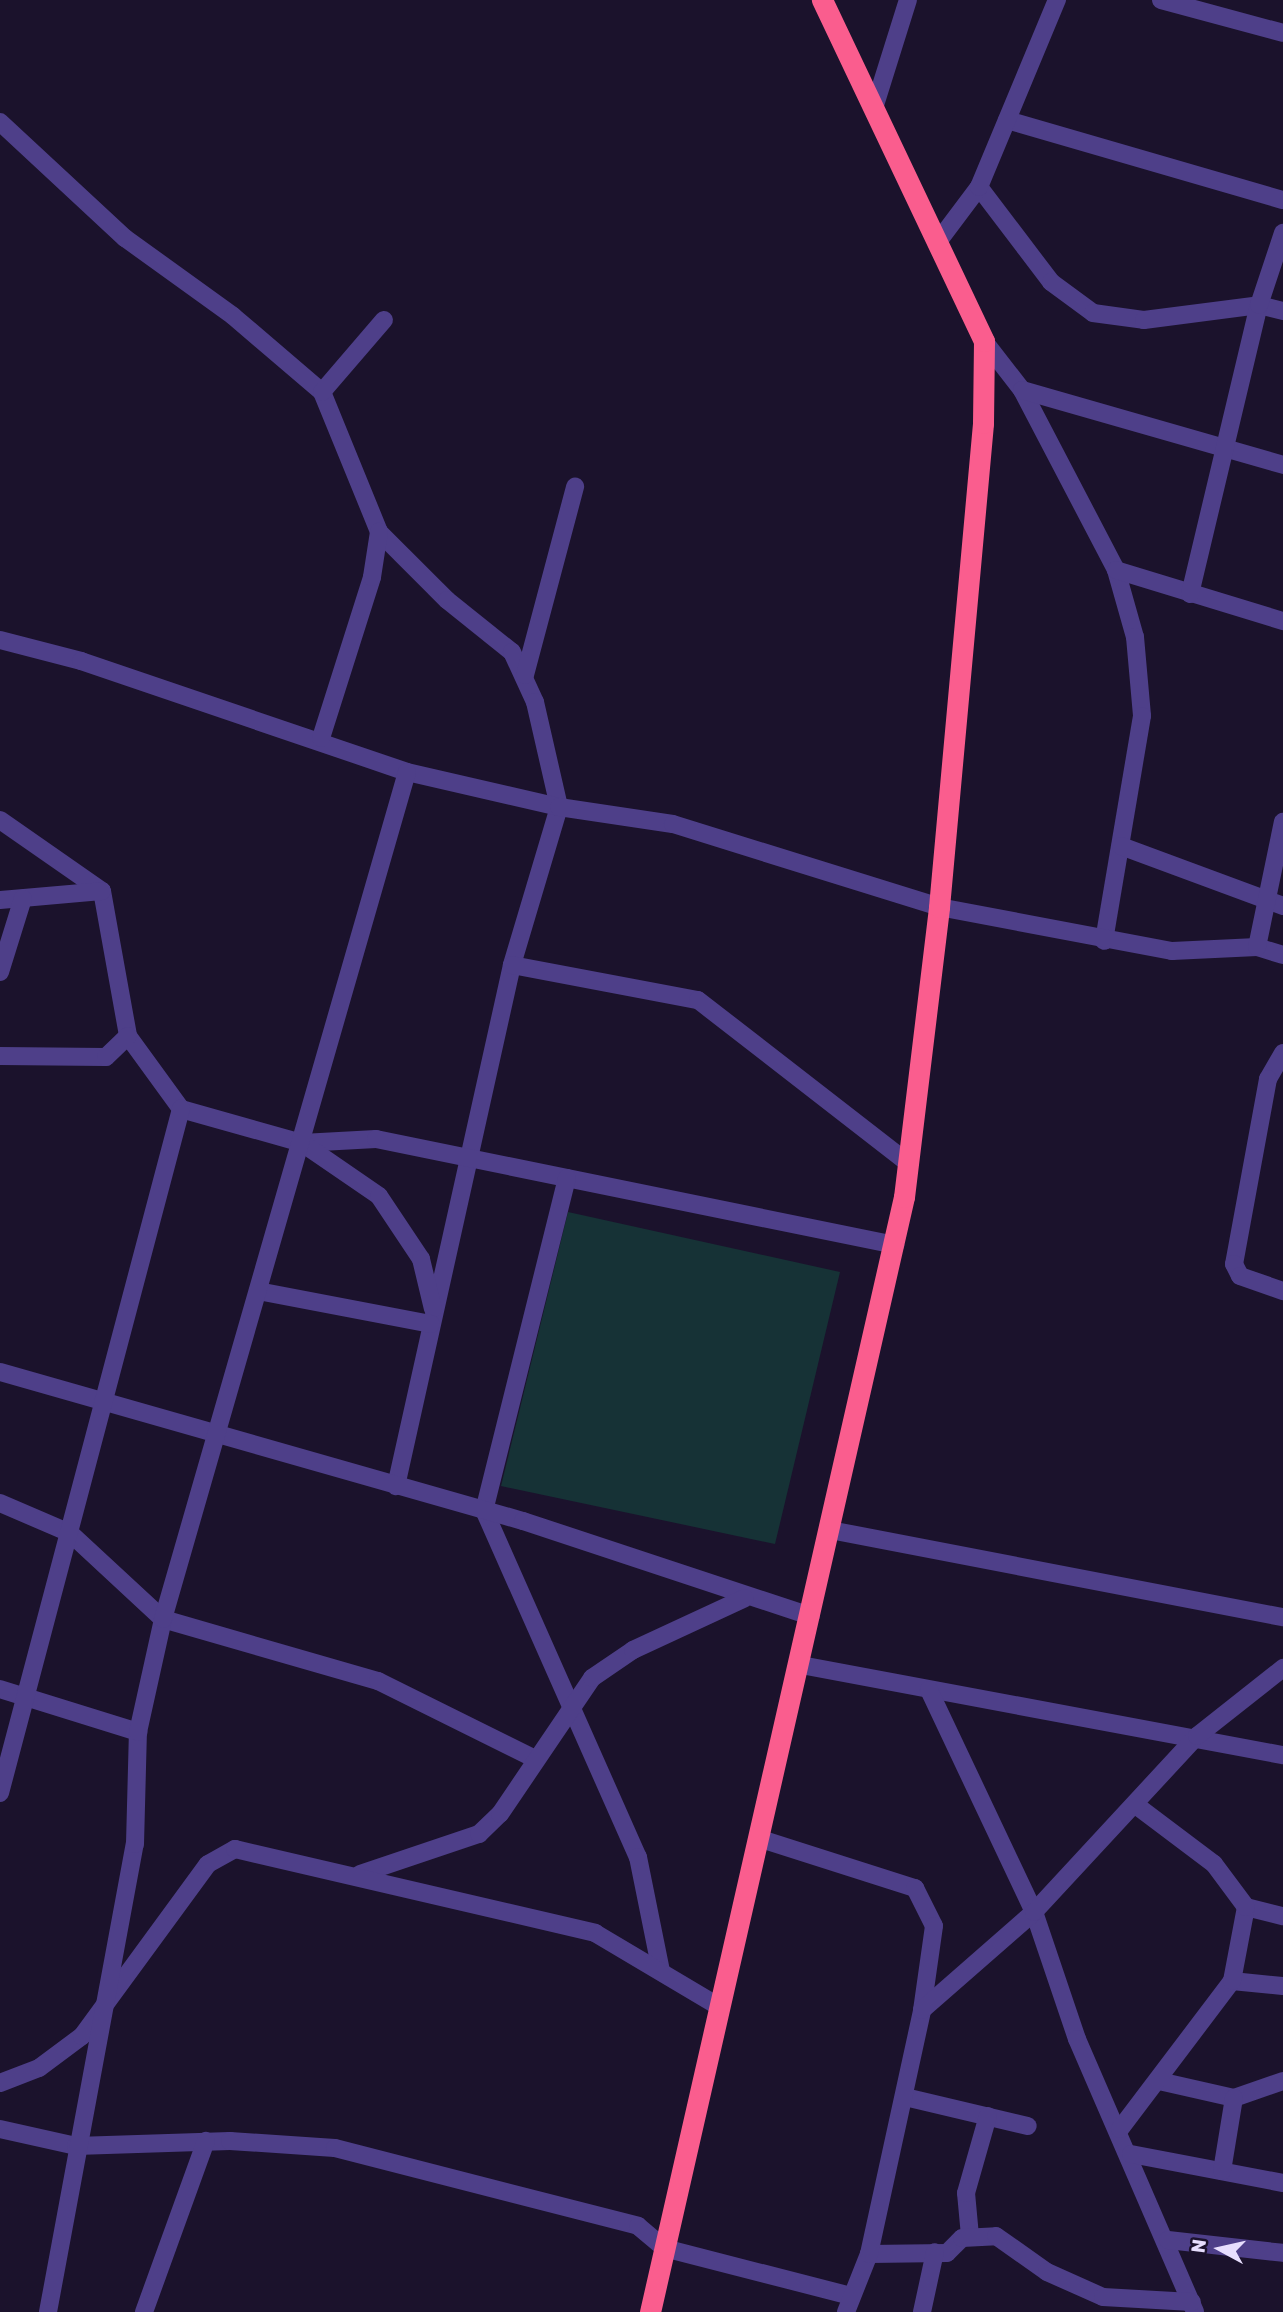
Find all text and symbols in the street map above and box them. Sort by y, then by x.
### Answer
north arrow [1185,2214,1255,2284]
text: N [1186,2238,1211,2254]

